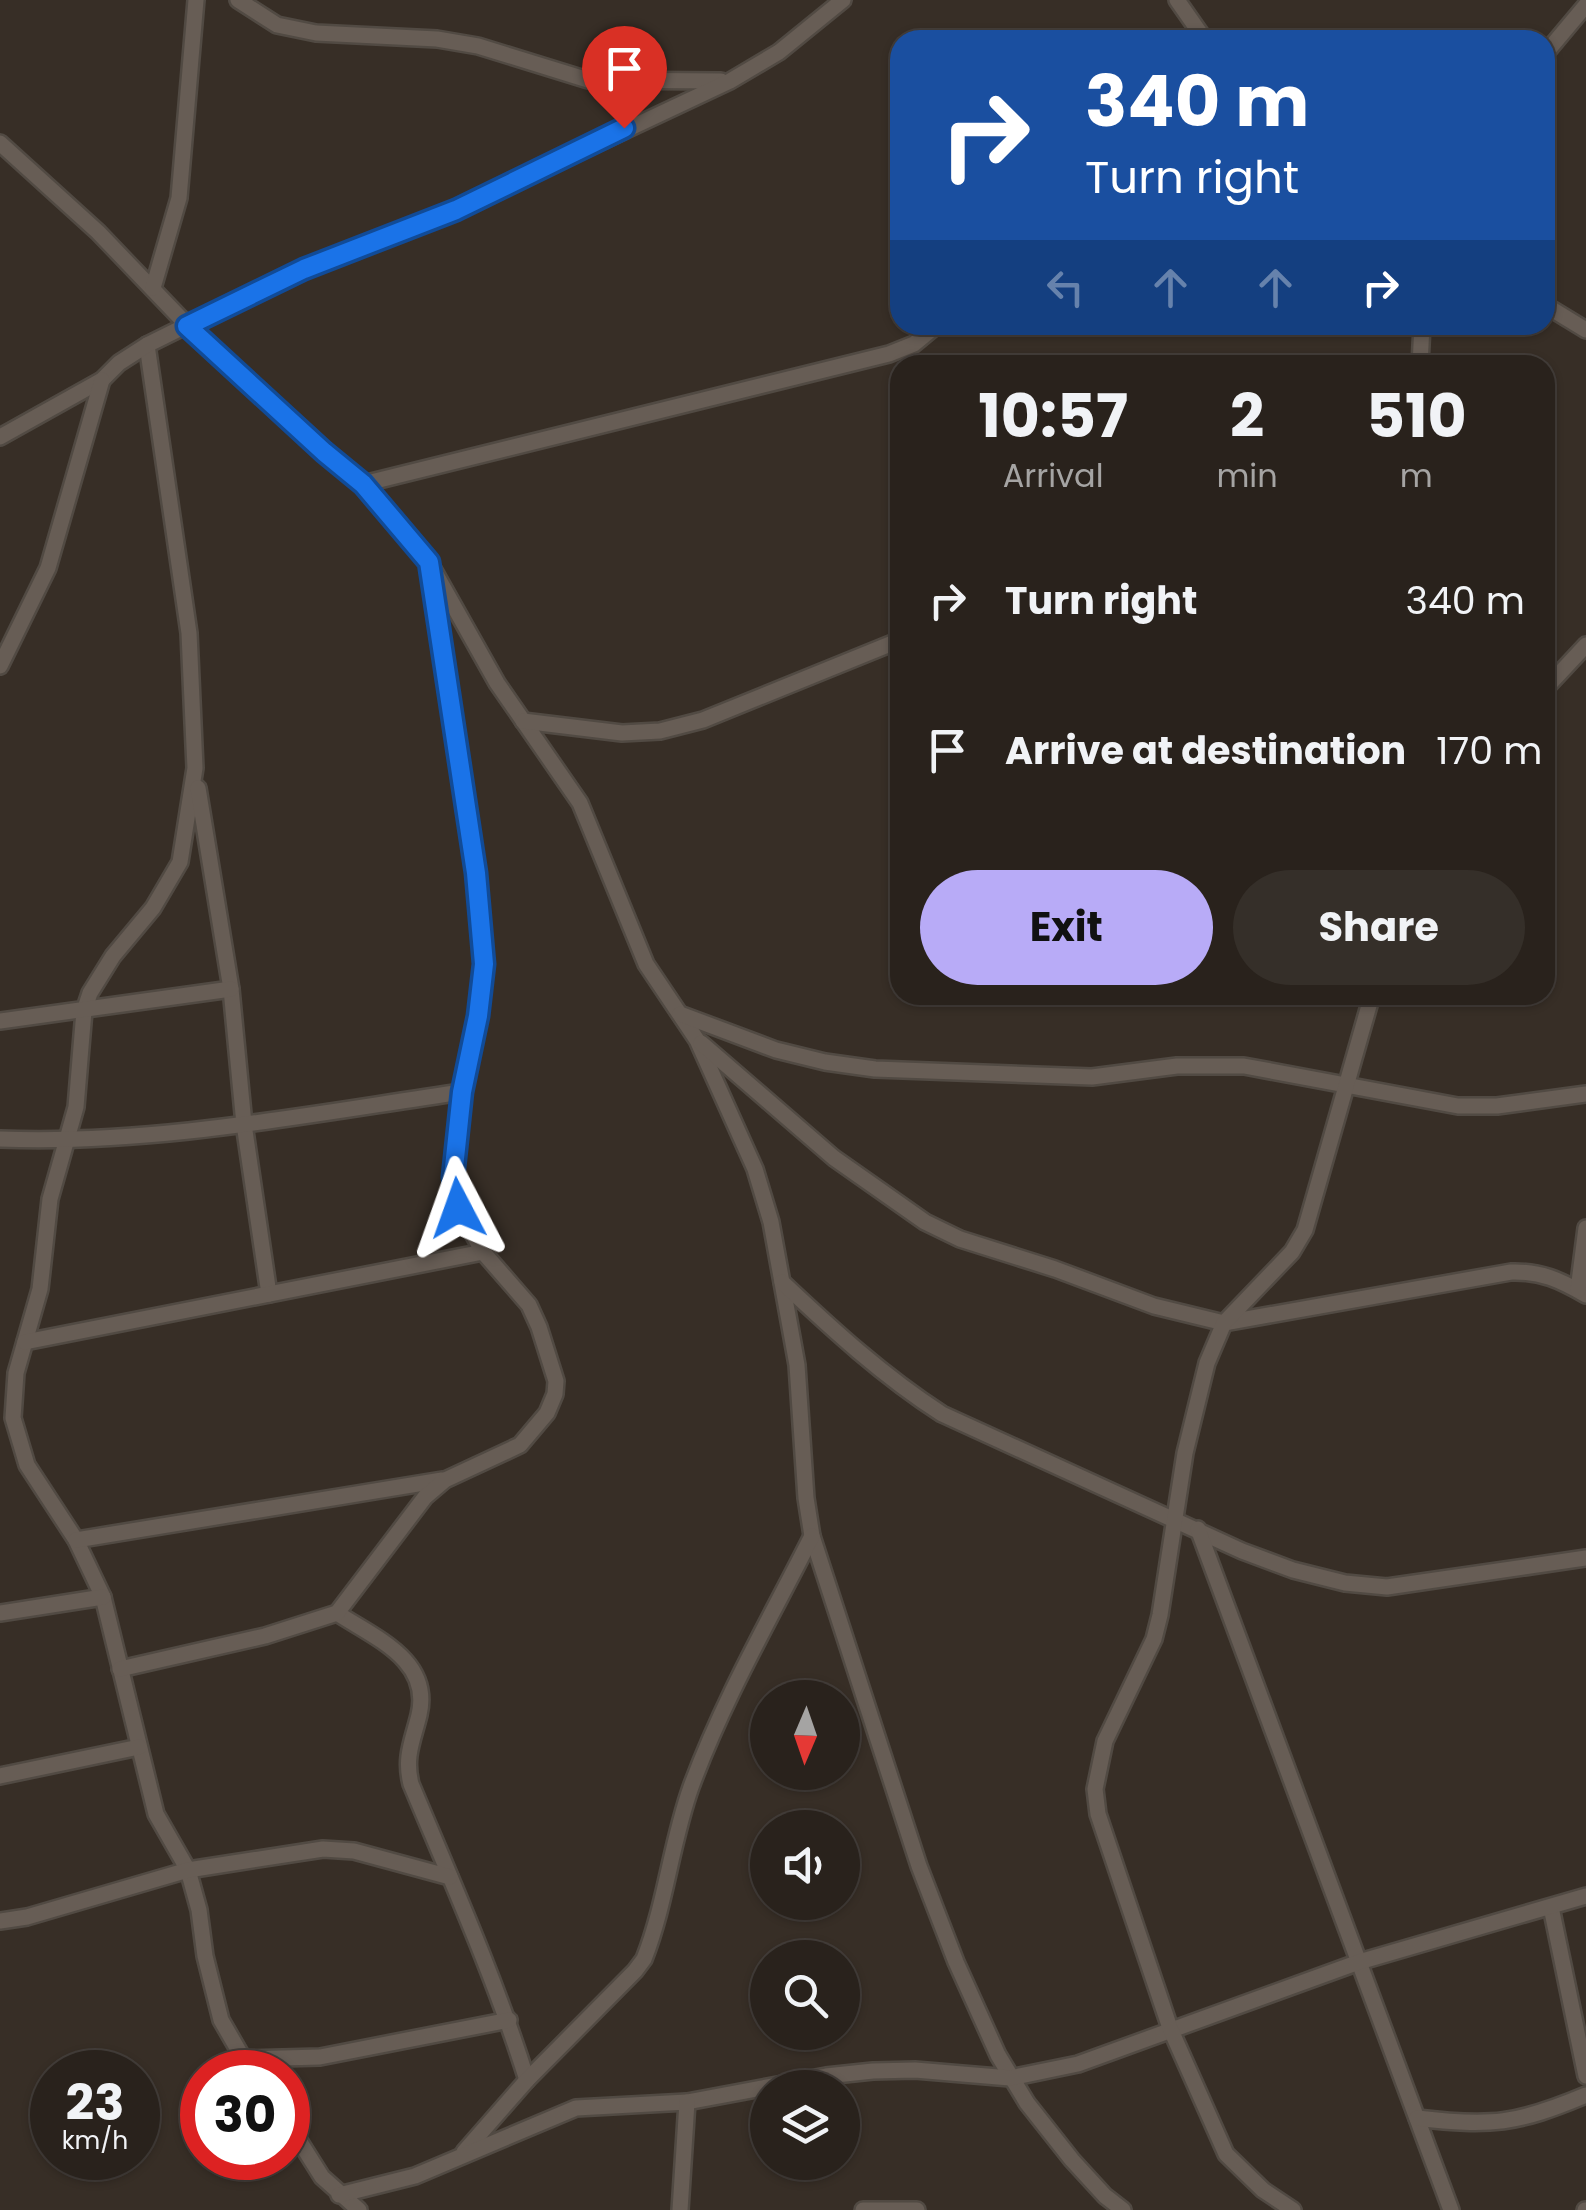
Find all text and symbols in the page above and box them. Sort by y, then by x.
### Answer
pin [582,26,667,129]
icon: arrive [597,41,652,96]
text: 340 m [1085,52,1309,151]
icon: right [920,70,1050,200]
text: Turn right [1085,146,1299,209]
icon: left [1038,260,1093,315]
icon: ahead [1143,260,1198,315]
icon: ahead [1248,260,1303,315]
icon: right [1353,260,1408,315]
text: 10:57 [978,374,1128,458]
text: 2 [1230,374,1264,458]
text: 510 [1366,374,1467,458]
text: Arrival [1003,453,1104,498]
text: min [1216,453,1278,498]
text: m [1400,453,1433,498]
icon: right [920,573,975,628]
text: Turn right [1005,574,1197,627]
text: 340 m [1406,574,1525,627]
icon: arrive [920,723,975,778]
text: Arrive at destination [1005,724,1406,777]
text: 170 m [1436,724,1542,777]
button: Exit [920,870,1213,985]
button: Share [1233,870,1525,985]
position arrow [406,1156,510,1260]
north arrow [750,1680,860,1790]
map controls [750,1680,860,2180]
button: sound [750,1810,860,1920]
button: search [750,1940,860,2050]
speed limit sign: 30 [180,2050,310,2180]
text: 23 [66,2067,124,2138]
button: layers [750,2070,860,2180]
text: km/h [62,2123,128,2158]

